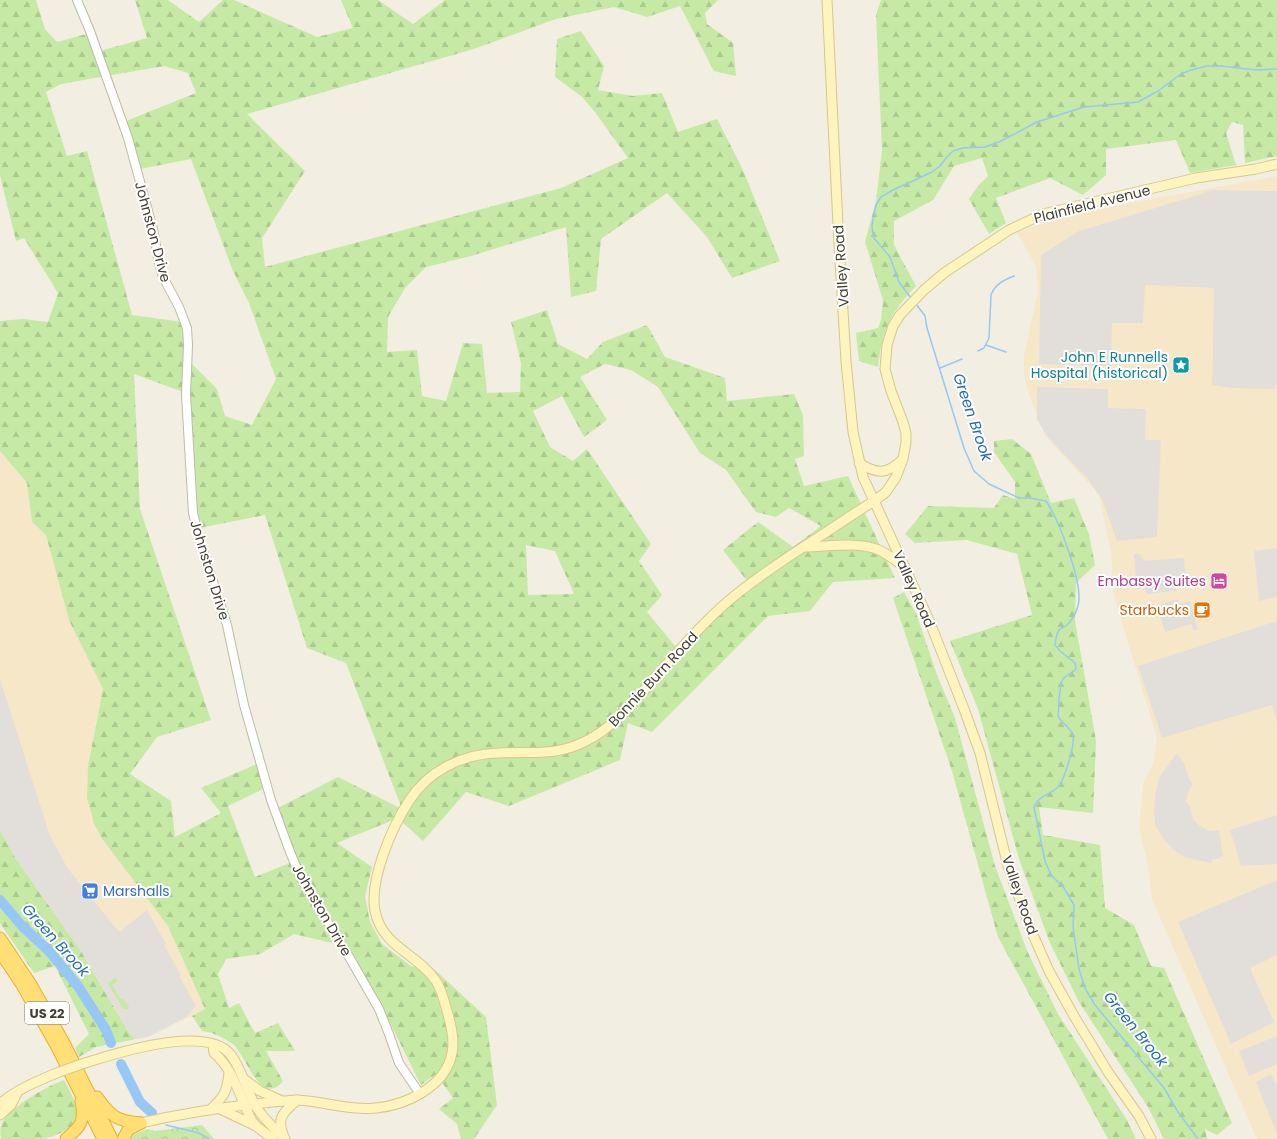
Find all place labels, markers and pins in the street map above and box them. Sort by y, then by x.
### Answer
place label: John E Runnells Hospital (historical) [1031,347,1168,383]
place icon: John E Runnells Hospital (historical) [1171,355,1191,375]
place label: Embassy Suites [1098,571,1206,591]
hotel icon: Embassy Suites [1209,571,1229,591]
place label: Starbucks [1120,600,1189,620]
cafe icon: Starbucks [1192,600,1212,620]
supermarket icon: Marshalls [80,881,100,901]
place label: Marshalls [103,881,170,901]

